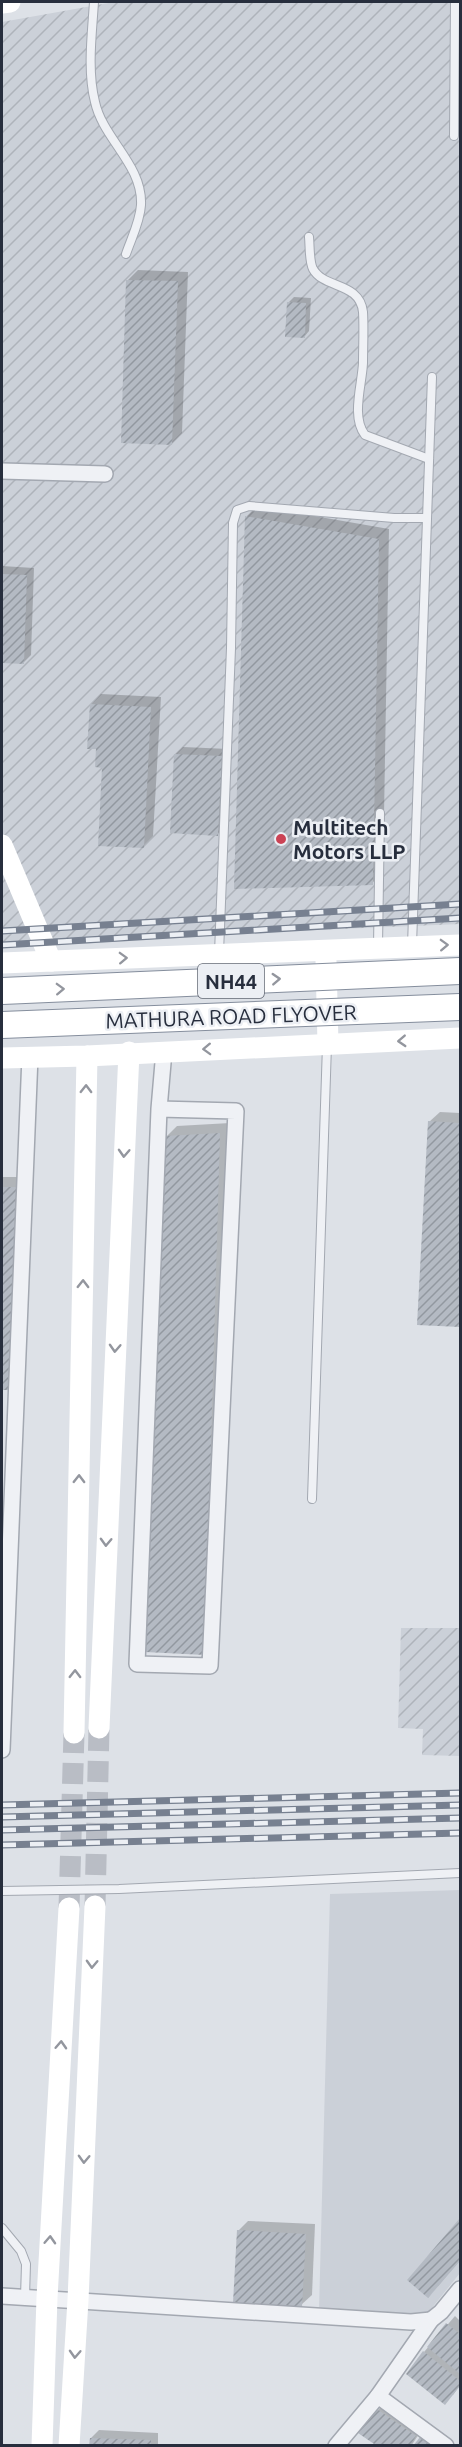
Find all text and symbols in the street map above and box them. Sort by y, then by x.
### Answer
place label: Multitech Motors LLP [293,815,406,863]
marker: Multitech Motors LLP [274,832,288,846]
one-way arrow [439,939,448,952]
one-way arrow [118,952,127,965]
road number: NH44 [198,964,264,998]
one-way arrow [271,973,280,986]
one-way arrow [55,983,64,996]
street label: MATHURA ROAD FLYOVER [105,1000,357,1032]
one-way arrow [398,1034,407,1047]
one-way arrow [203,1043,212,1056]
one-way arrow [80,1085,92,1094]
one-way arrow [118,1148,131,1157]
one-way arrow [76,1280,89,1289]
one-way arrow [108,1343,121,1352]
one-way arrow [73,1475,85,1484]
one-way arrow [100,1538,112,1547]
one-way arrow [69,1670,82,1679]
one-way arrow [86,1960,99,1969]
one-way arrow [54,2041,67,2050]
one-way arrow [77,2154,90,2163]
one-way arrow [43,2235,56,2245]
one-way arrow [68,2349,81,2358]

